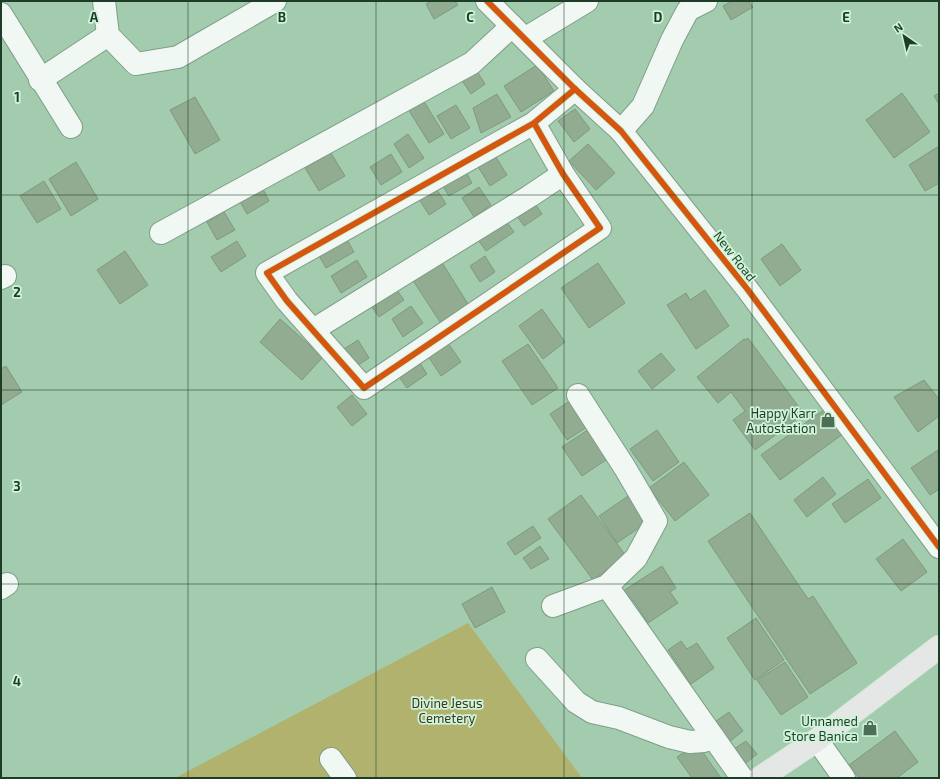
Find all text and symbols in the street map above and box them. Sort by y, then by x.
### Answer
text: A [90,9,99,25]
text: B [278,9,286,25]
text: C [466,9,474,25]
text: D [654,9,663,25]
text: E [842,9,850,25]
north arrow [884,16,924,56]
text: N [891,20,905,35]
text: 1 [14,89,20,105]
street label: New Road [710,228,760,284]
text: 2 [13,284,21,300]
place label: Happy Karr Autostation [746,405,816,436]
shop icon: Happy Karr Autostation [819,411,837,429]
text: 3 [13,478,21,494]
text: 4 [13,673,21,689]
park label: Divine Jesus Cemetery [411,695,483,726]
place label: Unnamed Store Banica [784,713,858,744]
shop icon: Unnamed Store Banica [861,719,879,737]

